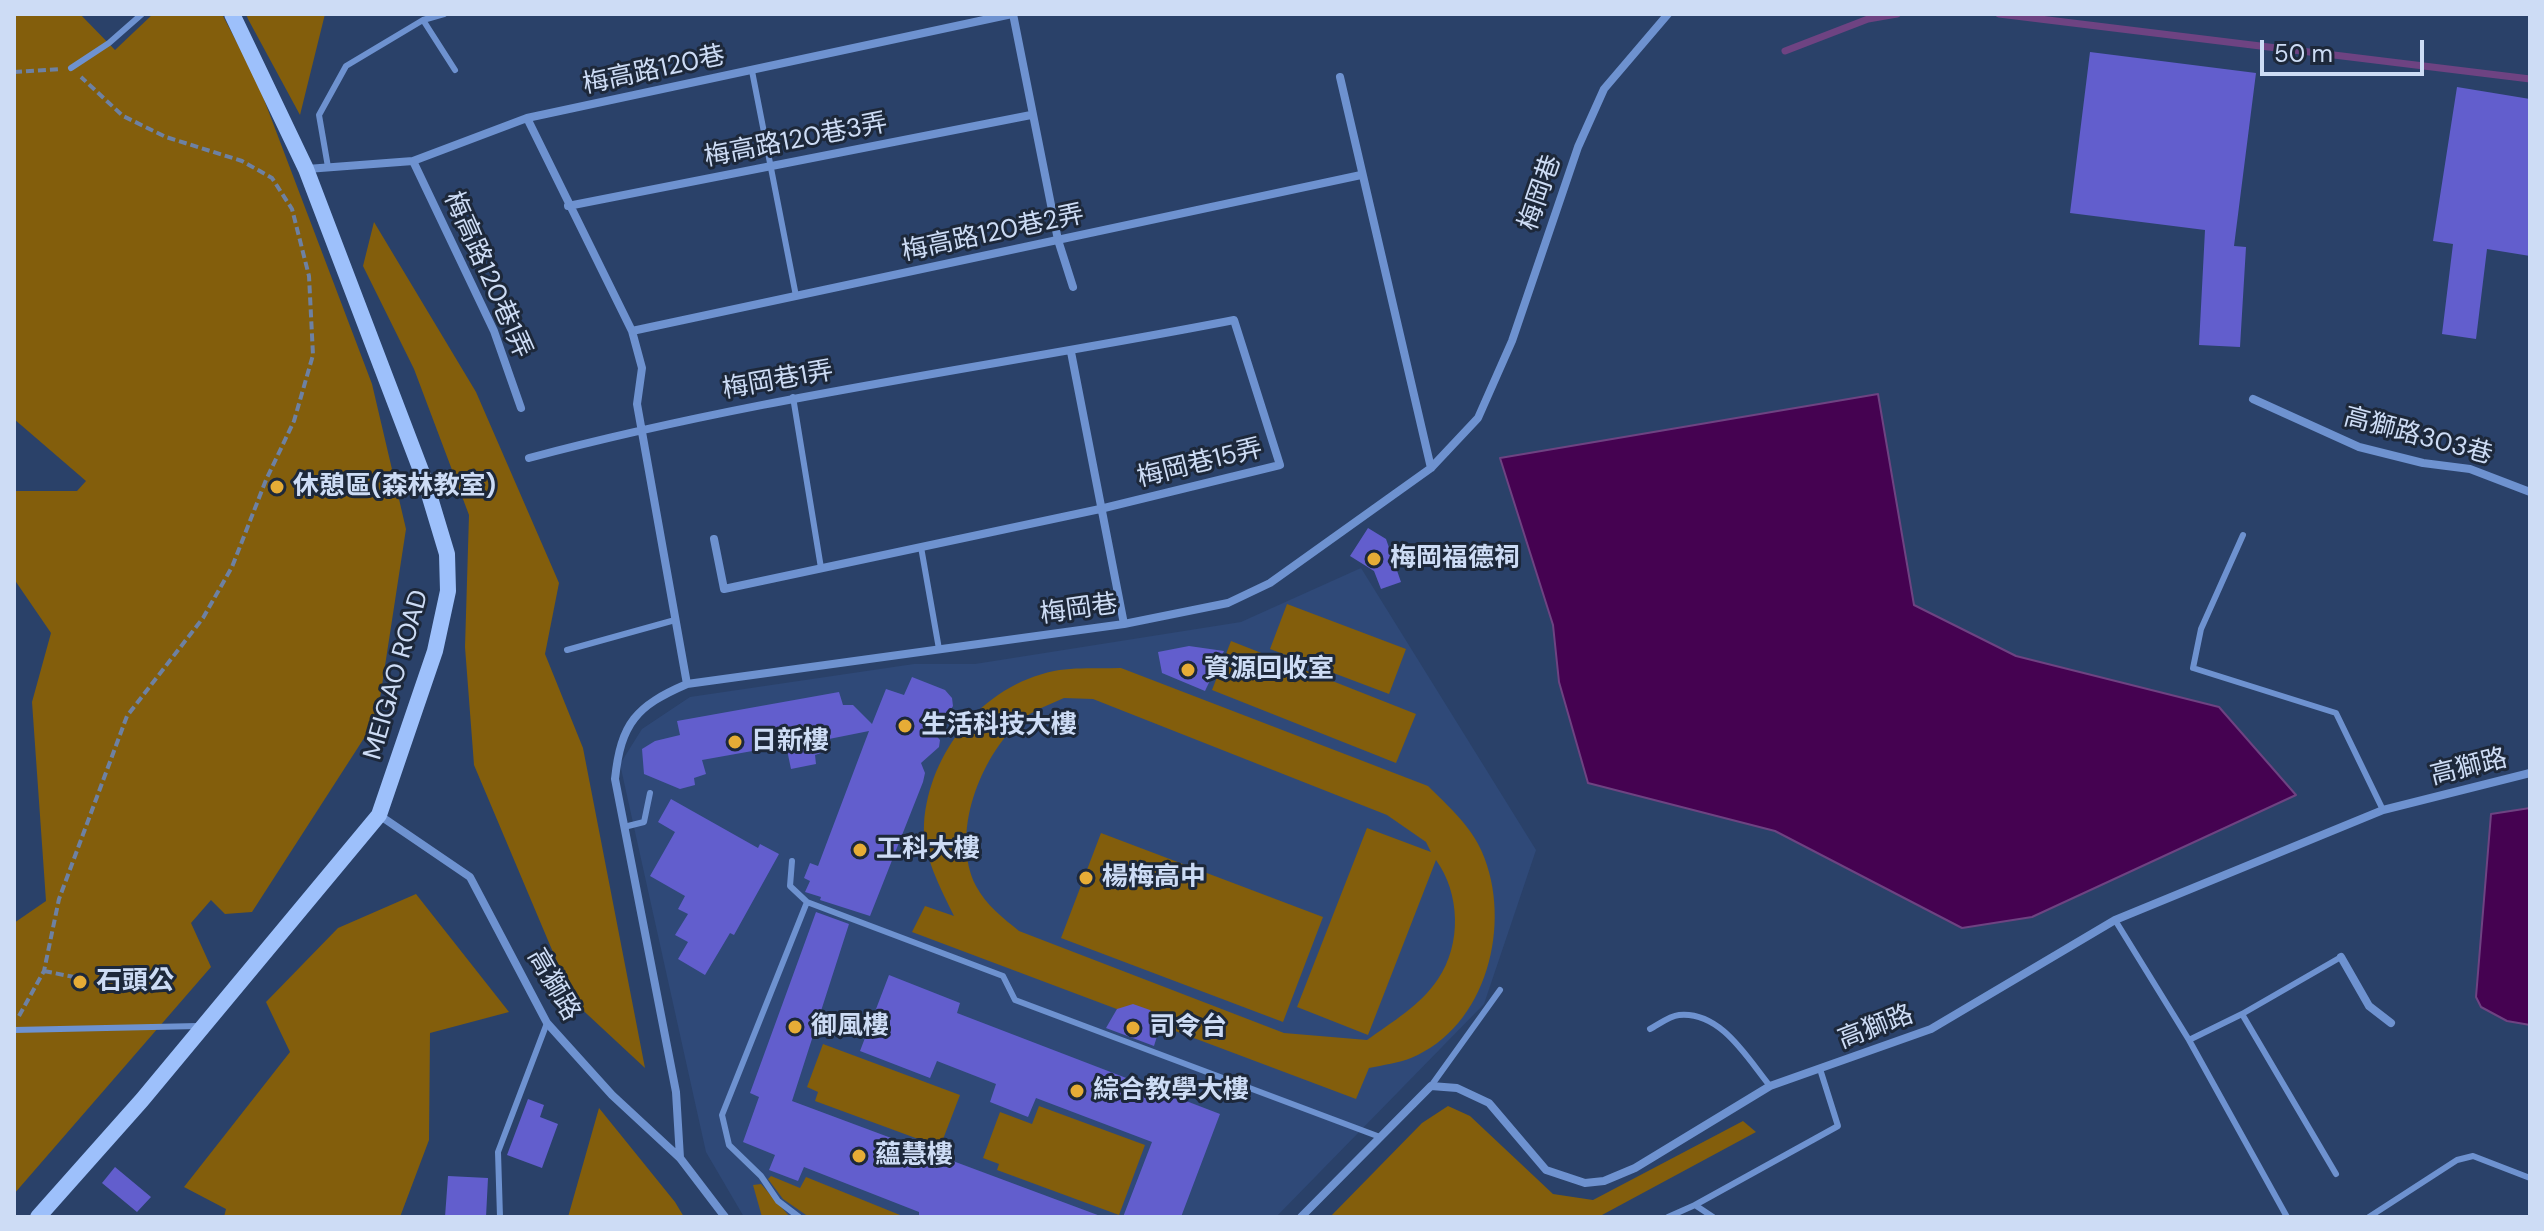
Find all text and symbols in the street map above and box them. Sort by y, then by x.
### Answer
scale bar [2264,24,2428,74]
text: 50 m [2274,38,2333,69]
street label: 梅高路120巷 [580,41,728,101]
street label: 梅高路120巷3弄 [702,108,890,174]
street label: 梅岡巷 [1514,151,1568,235]
street label: 梅高路120巷1弄 [436,187,538,363]
street label: 梅高路120巷2弄 [899,199,1087,269]
street label: 梅岡巷1弄 [720,356,836,406]
street label: 高獅路303巷 [2340,402,2496,472]
street label: 梅岡巷15弄 [1134,433,1266,495]
place label: 休憩區(森林教室) [293,471,496,503]
marker: 休憩區(森林教室) [268,478,286,496]
place label: 梅岡福德祠 [1390,543,1520,575]
marker: 梅岡福德祠 [1365,550,1383,568]
street label: MEIGAO ROAD [358,587,436,763]
street label: 梅岡巷 [1038,589,1120,631]
place label: 資源回收室 [1204,654,1334,686]
marker: 資源回收室 [1179,661,1197,679]
place label: 生活科技大樓 [921,710,1077,742]
marker: 生活科技大樓 [896,717,914,735]
place label: 日新樓 [751,726,829,758]
marker: 日新樓 [726,733,744,751]
street label: 高獅路 [2427,743,2511,793]
place label: 工科大樓 [876,834,980,866]
marker: 工科大樓 [851,841,869,859]
place label: 楊梅高中 [1102,862,1206,894]
marker: 楊梅高中 [1077,869,1095,887]
street label: 高獅路 [520,943,586,1027]
place label: 石頭公 [96,966,174,998]
marker: 石頭公 [71,973,89,991]
street label: 高獅路 [1834,999,1918,1057]
place label: 御風樓 [811,1011,889,1043]
place label: 司令台 [1149,1012,1227,1044]
marker: 御風樓 [786,1018,804,1036]
marker: 司令台 [1124,1019,1142,1037]
place label: 綜合教學大樓 [1093,1075,1249,1107]
marker: 綜合教學大樓 [1068,1082,1086,1100]
place label: 蘊慧樓 [875,1140,953,1172]
marker: 蘊慧樓 [850,1147,868,1165]

